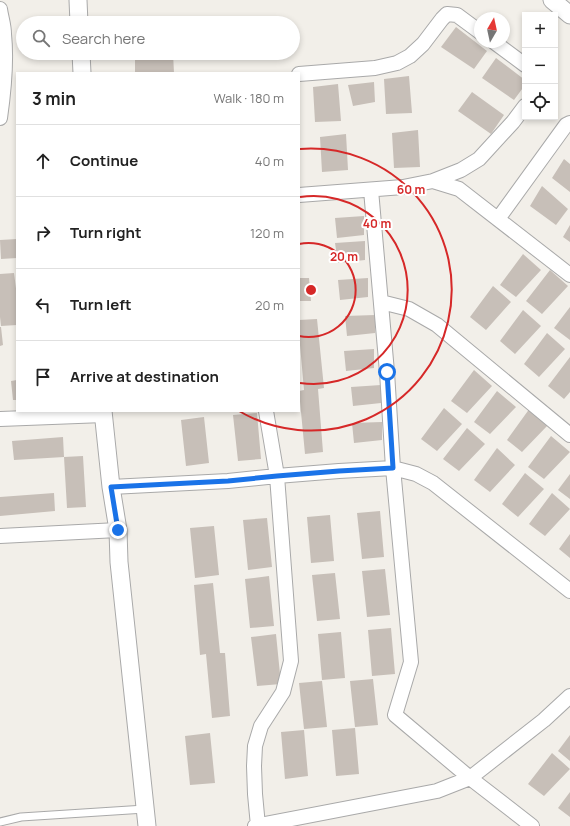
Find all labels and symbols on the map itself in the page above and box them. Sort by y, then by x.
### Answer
north arrow [474,12,510,48]
text: 60 m [397,181,425,198]
text: 40 m [363,215,391,232]
text: 20 m [330,248,358,265]
centre of rings [304,283,318,297]
route start [378,363,396,381]
route end [109,521,127,539]

